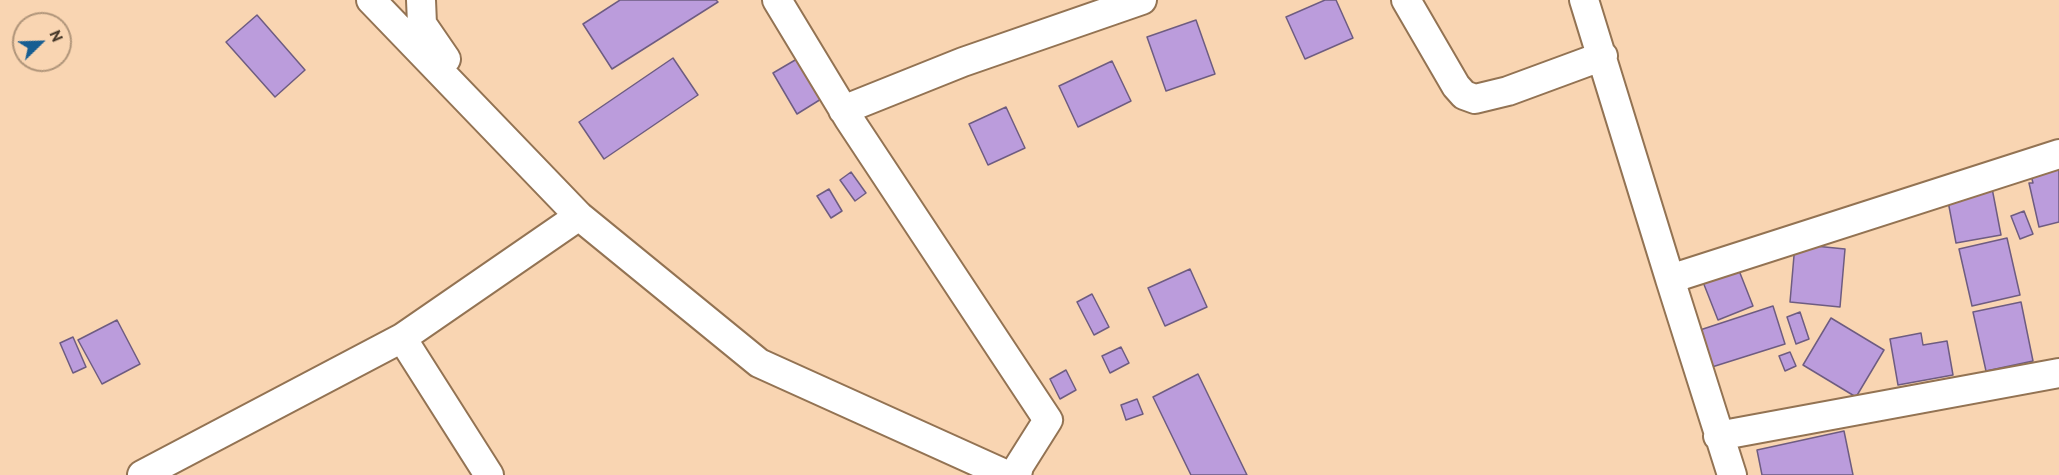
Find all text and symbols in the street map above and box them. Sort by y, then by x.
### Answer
north arrow [12,12,72,72]
text: N [45,27,68,44]

